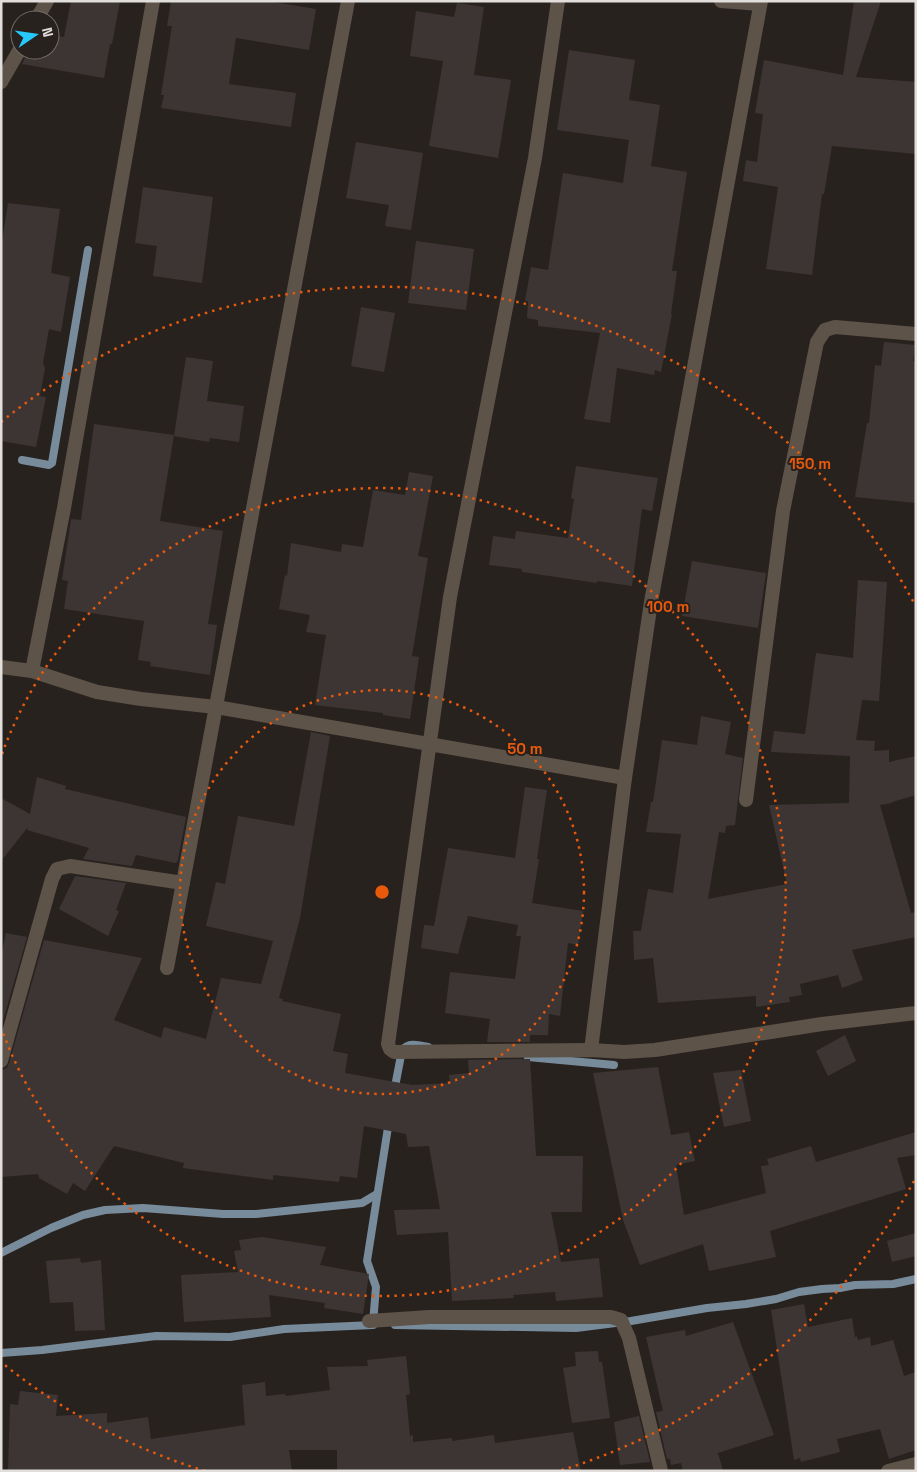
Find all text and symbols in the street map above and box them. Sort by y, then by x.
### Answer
north arrow [10,10,60,60]
text: N [38,25,57,39]
text: 150 m [789,454,831,473]
text: 100 m [647,597,689,616]
text: 50 m [507,739,543,758]
centre of rings [373,883,391,901]

